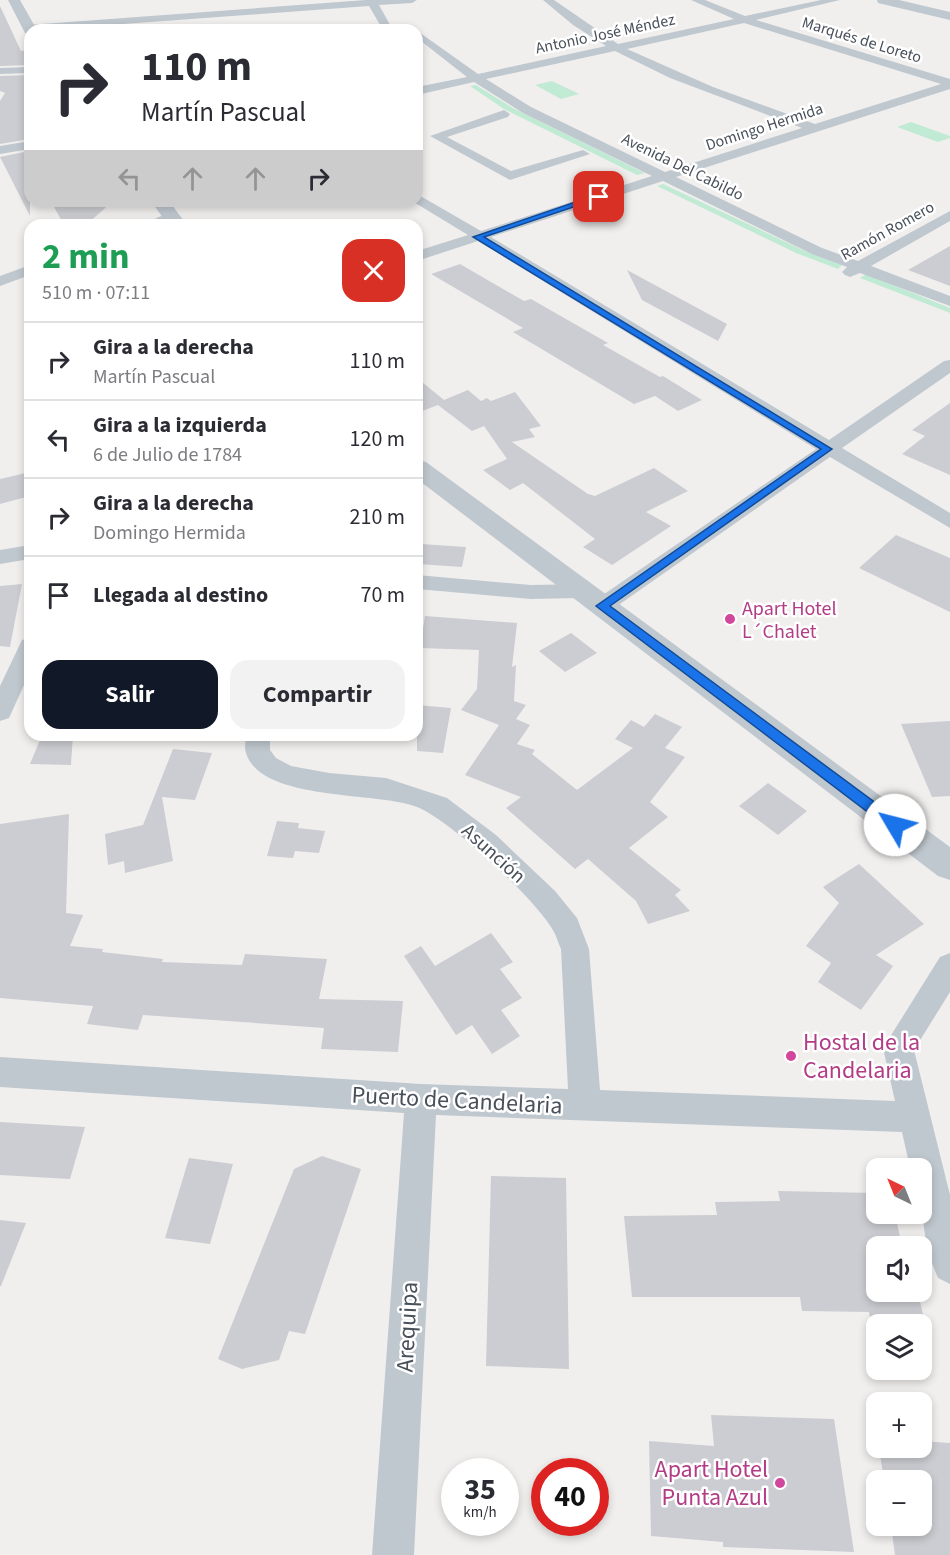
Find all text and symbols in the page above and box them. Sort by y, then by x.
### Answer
street label: Antonio José Méndez [533,8,677,59]
street label: Marqués de Loreto [799,11,924,69]
text: 110 m [141,37,252,97]
icon: right [42,48,120,126]
text: Martín Pascual [141,93,306,132]
street label: Domingo Hermida [703,98,826,156]
street label: Avenida Del Cabildo [618,128,747,206]
icon: left [113,162,146,195]
icon: ahead [176,162,209,195]
icon: ahead [239,162,272,195]
icon: right [302,162,335,195]
pin [573,171,624,222]
icon: arrive [582,180,615,213]
street label: Ramón Romero [837,196,938,266]
text: 2 min [42,231,130,282]
button: close [342,239,405,302]
text: 510 m · 07:11 [42,279,150,307]
text: Gira a la derecha [93,331,254,363]
icon: right [42,345,75,378]
text: 110 m [350,345,405,377]
text: Martín Pascual [93,363,215,391]
text: Gira a la izquierda [93,409,267,441]
icon: left [42,423,75,456]
text: 120 m [350,423,405,455]
text: 6 de Julio de 1784 [93,441,242,469]
text: Gira a la derecha [93,487,254,519]
icon: right [42,501,75,534]
text: 210 m [350,501,405,533]
text: Domingo Hermida [93,519,246,547]
icon: arrive [42,579,75,612]
text: Llegada al destino [93,579,268,611]
text: 70 m [360,579,405,611]
place label: Apart Hotel L´Chalet [742,595,837,646]
marker: Apart Hotel L´Chalet [723,612,737,626]
button: Salir [42,660,218,729]
button: Compartir [230,660,405,729]
position arrow [863,793,927,857]
street label: Asunción [455,817,531,890]
place label: Hostal de la Candelaria [803,1025,920,1088]
marker: Hostal de la Candelaria [784,1049,798,1063]
street label: Puerto de Candelaria [351,1077,563,1124]
north arrow [866,1158,932,1224]
map controls [866,1158,932,1536]
button: sound [866,1236,932,1302]
street label: Arequipa [388,1281,427,1373]
button: layers [866,1314,932,1380]
button: + [866,1392,932,1458]
place label: Apart Hotel Punta Azul [655,1452,768,1515]
speed limit sign: 40 [531,1458,609,1536]
text: 35 [464,1468,496,1511]
button: − [866,1470,932,1536]
marker: Apart Hotel Punta Azul [773,1476,787,1490]
text: km/h [463,1502,497,1523]

